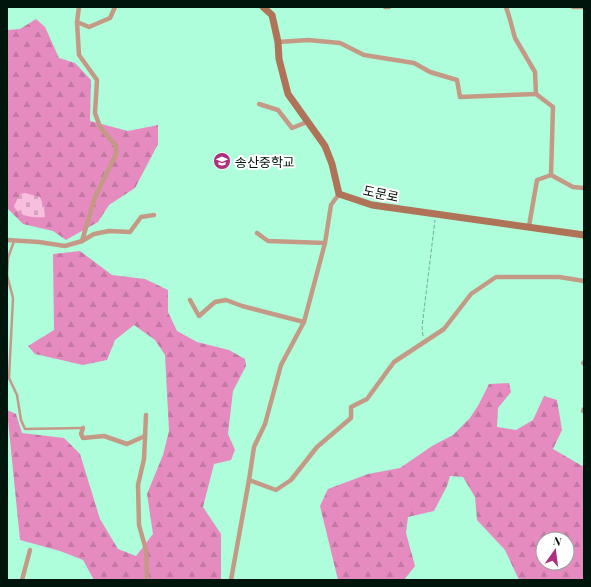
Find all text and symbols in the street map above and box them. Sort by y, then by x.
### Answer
school or university icon: 송산중학교 [212,151,232,171]
place label: 송산중학교 [235,153,295,170]
street label: 도문로 [362,181,400,205]
north arrow [535,531,575,571]
text: N [552,533,563,549]

